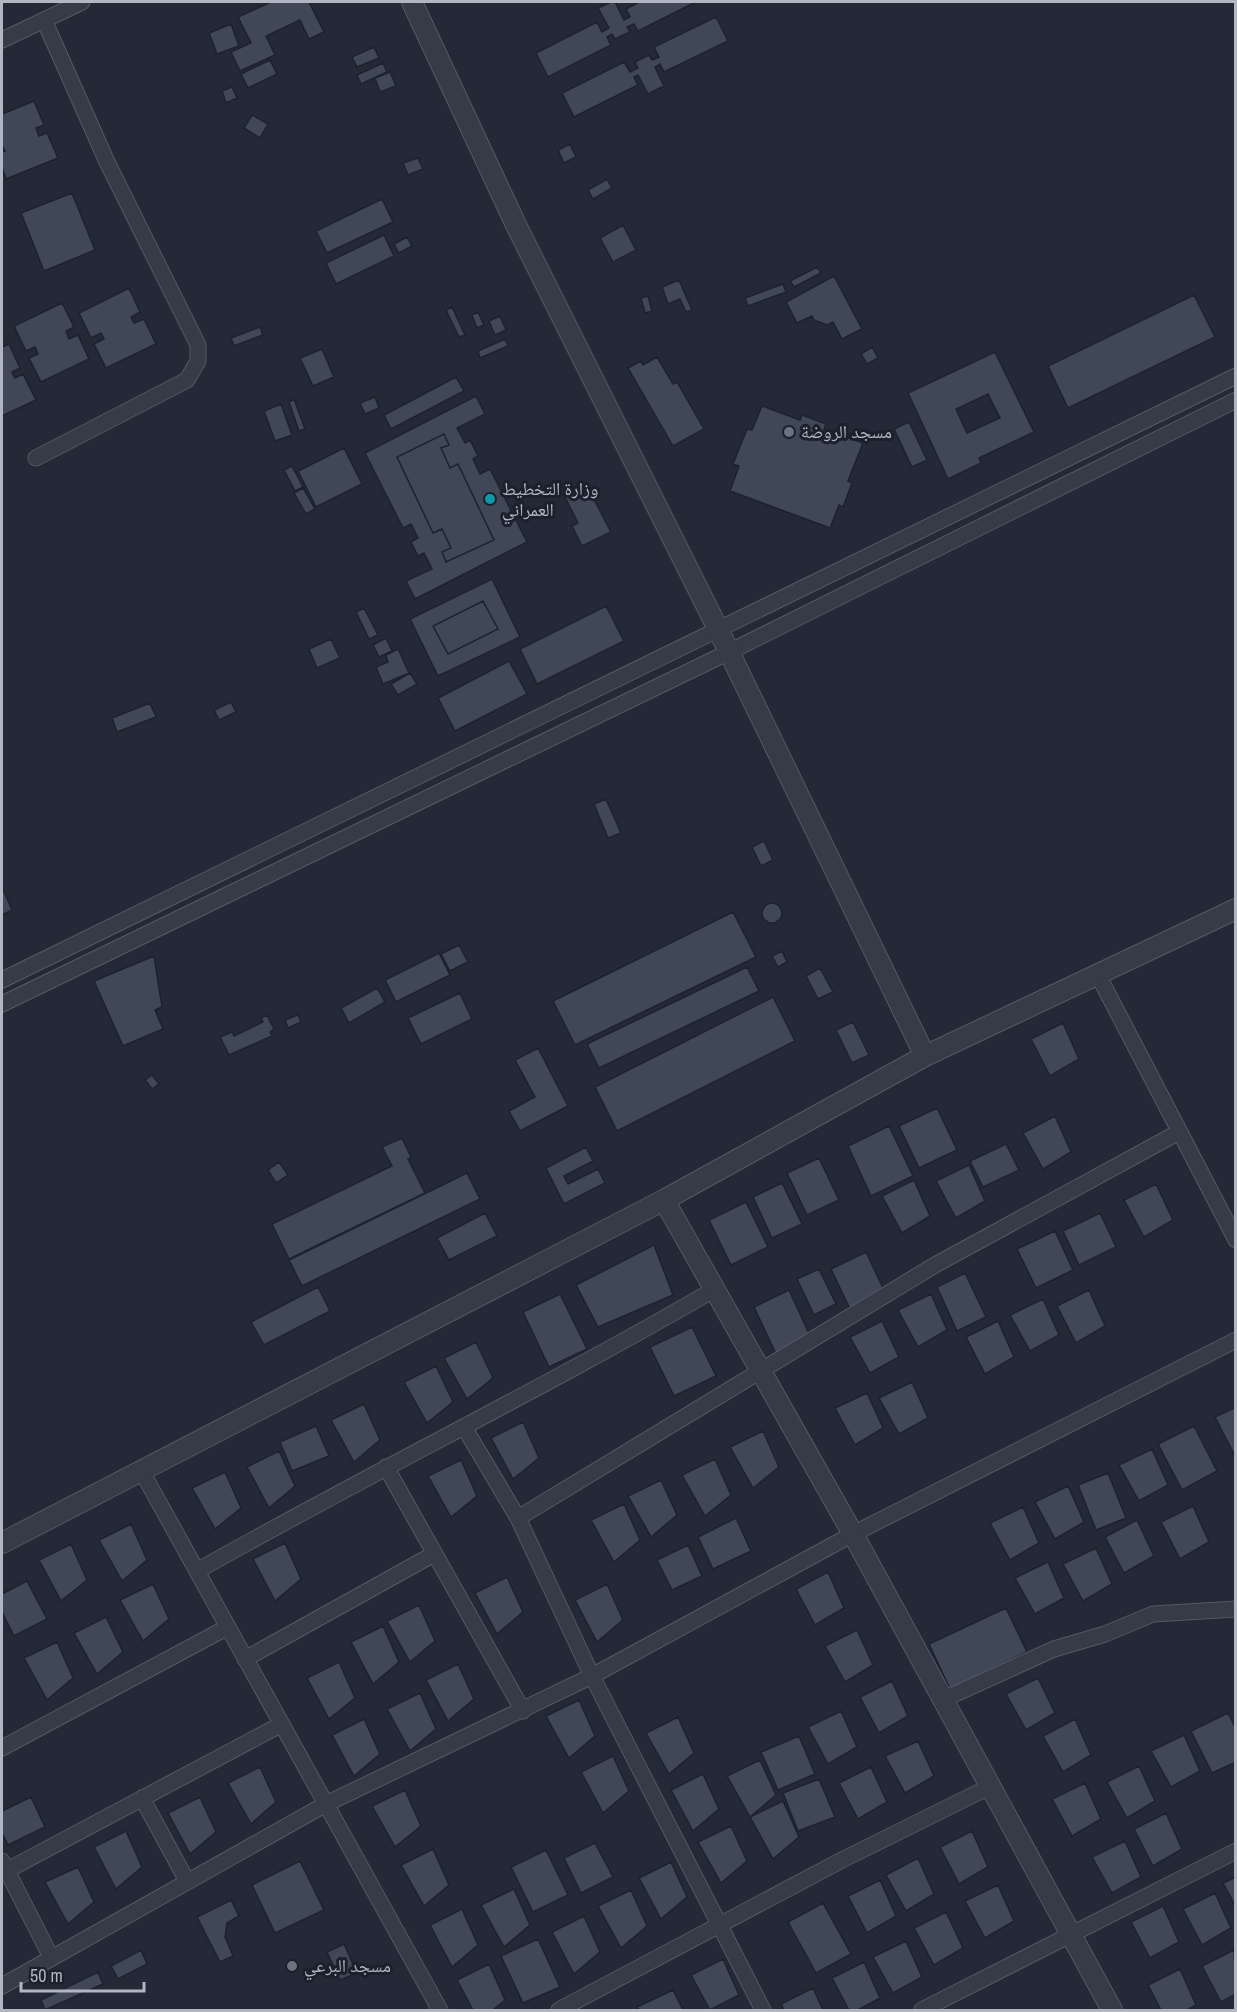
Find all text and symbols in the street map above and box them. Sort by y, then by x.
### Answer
place label: مسجد الروضة [801,419,892,444]
marker: مسجد الروضة [782,425,796,439]
place label: وزارة التخطيط العمراني [502,476,598,525]
marker: وزارة التخطيط العمراني [483,492,497,506]
place label: مسجد البرعي [304,1953,391,1981]
scale bar [21,1955,144,1993]
marker: مسجد البرعي [285,1959,299,1973]
text: 50 m [30,1963,63,1988]

